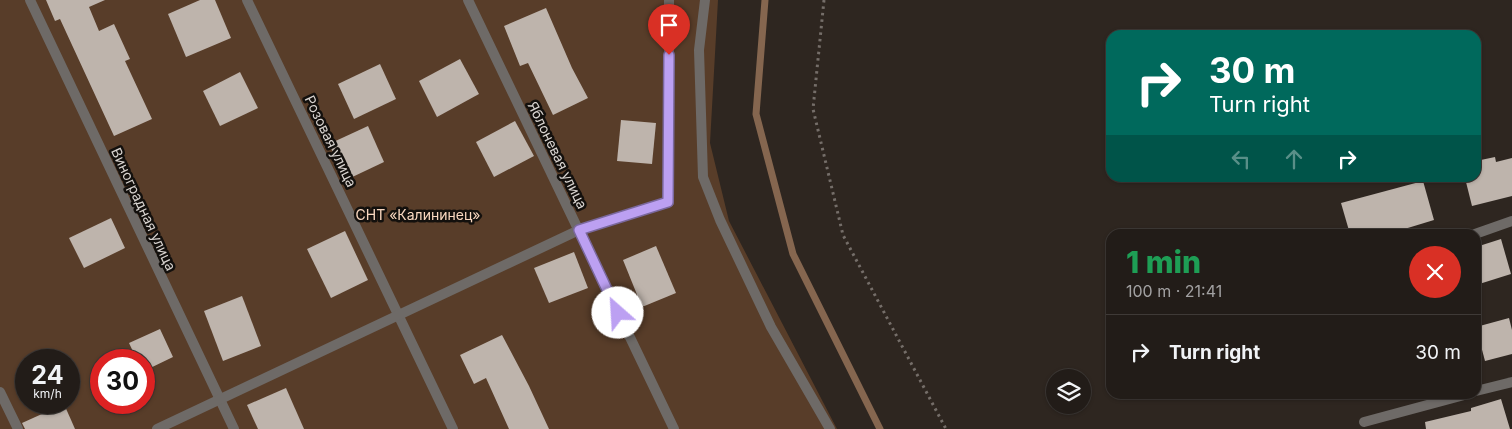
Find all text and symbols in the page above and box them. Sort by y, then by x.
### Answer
pin [648,4,690,55]
icon: arrive [655,11,683,39]
text: 30 m [1209,49,1295,91]
icon: right [1126,50,1191,115]
text: Turn right [1209,91,1310,117]
street label: Розовая улица [301,92,361,190]
street label: Яблоневая улица [525,98,591,212]
street label: Виноградная улица [108,145,180,273]
icon: left [1227,145,1255,173]
icon: ahead [1280,145,1308,173]
icon: right [1333,145,1361,173]
park label: СНТ «Калининец» [356,206,480,223]
text: 1 min [1126,244,1201,280]
button: close [1409,246,1461,298]
text: 100 m · 21:41 [1126,281,1222,301]
position arrow [591,286,643,338]
icon: right [1126,338,1154,366]
text: Turn right [1169,341,1260,364]
text: 30 m [1415,341,1461,364]
speed limit sign: 30 [90,349,155,414]
text: 24 [31,360,64,390]
map controls [1046,369,1091,414]
button: layers [1046,369,1091,414]
text: km/h [33,386,62,401]

